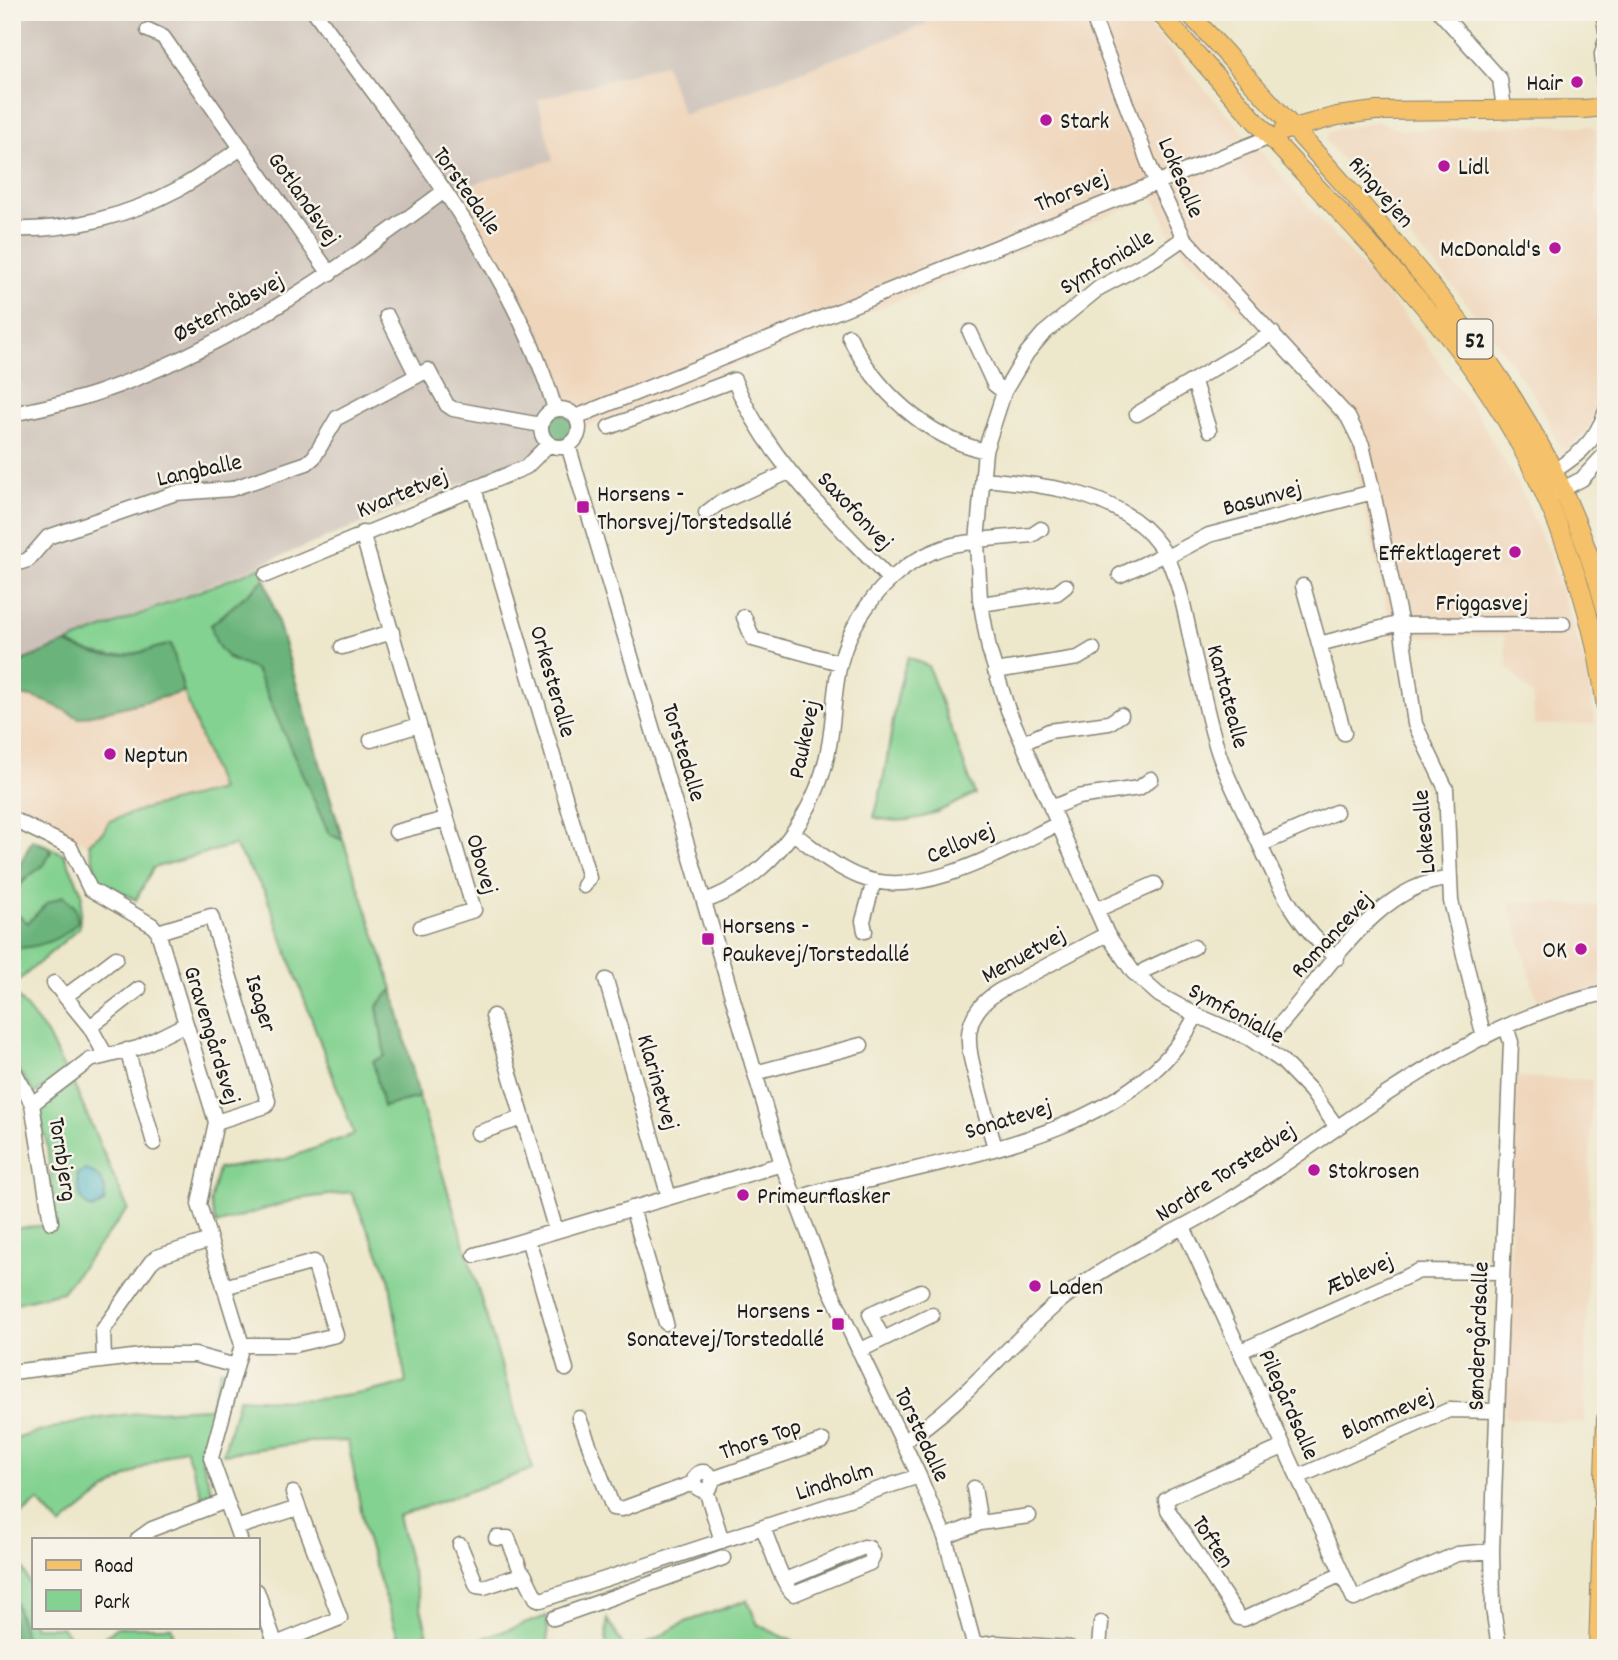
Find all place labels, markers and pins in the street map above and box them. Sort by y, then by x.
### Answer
place label: Hair [1526,68,1563,102]
marker: Hair [1569,74,1585,90]
place label: Stark [1060,106,1109,140]
marker: Stark [1038,112,1054,128]
place label: Lidl [1458,152,1489,186]
marker: Lidl [1436,158,1452,174]
place label: McDonald's [1440,234,1541,268]
marker: McDonald's [1547,240,1563,256]
place label: Horsens - Thorsvej/Torstedsallé [597,479,792,541]
marker: Horsens - Thorsvej/Torstedsallé [575,499,591,515]
place label: Effektlageret [1378,538,1501,572]
marker: Effektlageret [1507,544,1523,560]
place label: Neptun [124,740,188,774]
marker: Neptun [102,746,118,762]
place label: Horsens - Paukevej/Torstedallé [722,911,909,973]
marker: Horsens - Paukevej/Torstedallé [700,931,716,947]
place label: OK [1542,935,1567,969]
marker: OK [1573,941,1589,957]
place label: Stokrosen [1328,1156,1419,1190]
marker: Stokrosen [1306,1162,1322,1178]
place label: Primeurflasker [757,1181,890,1215]
marker: Primeurflasker [735,1187,751,1203]
place label: Laden [1049,1272,1103,1306]
marker: Laden [1027,1278,1043,1294]
place label: Horsens - Sonatevej/Torstedallé [626,1296,824,1358]
marker: Horsens - Sonatevej/Torstedallé [830,1316,846,1332]

